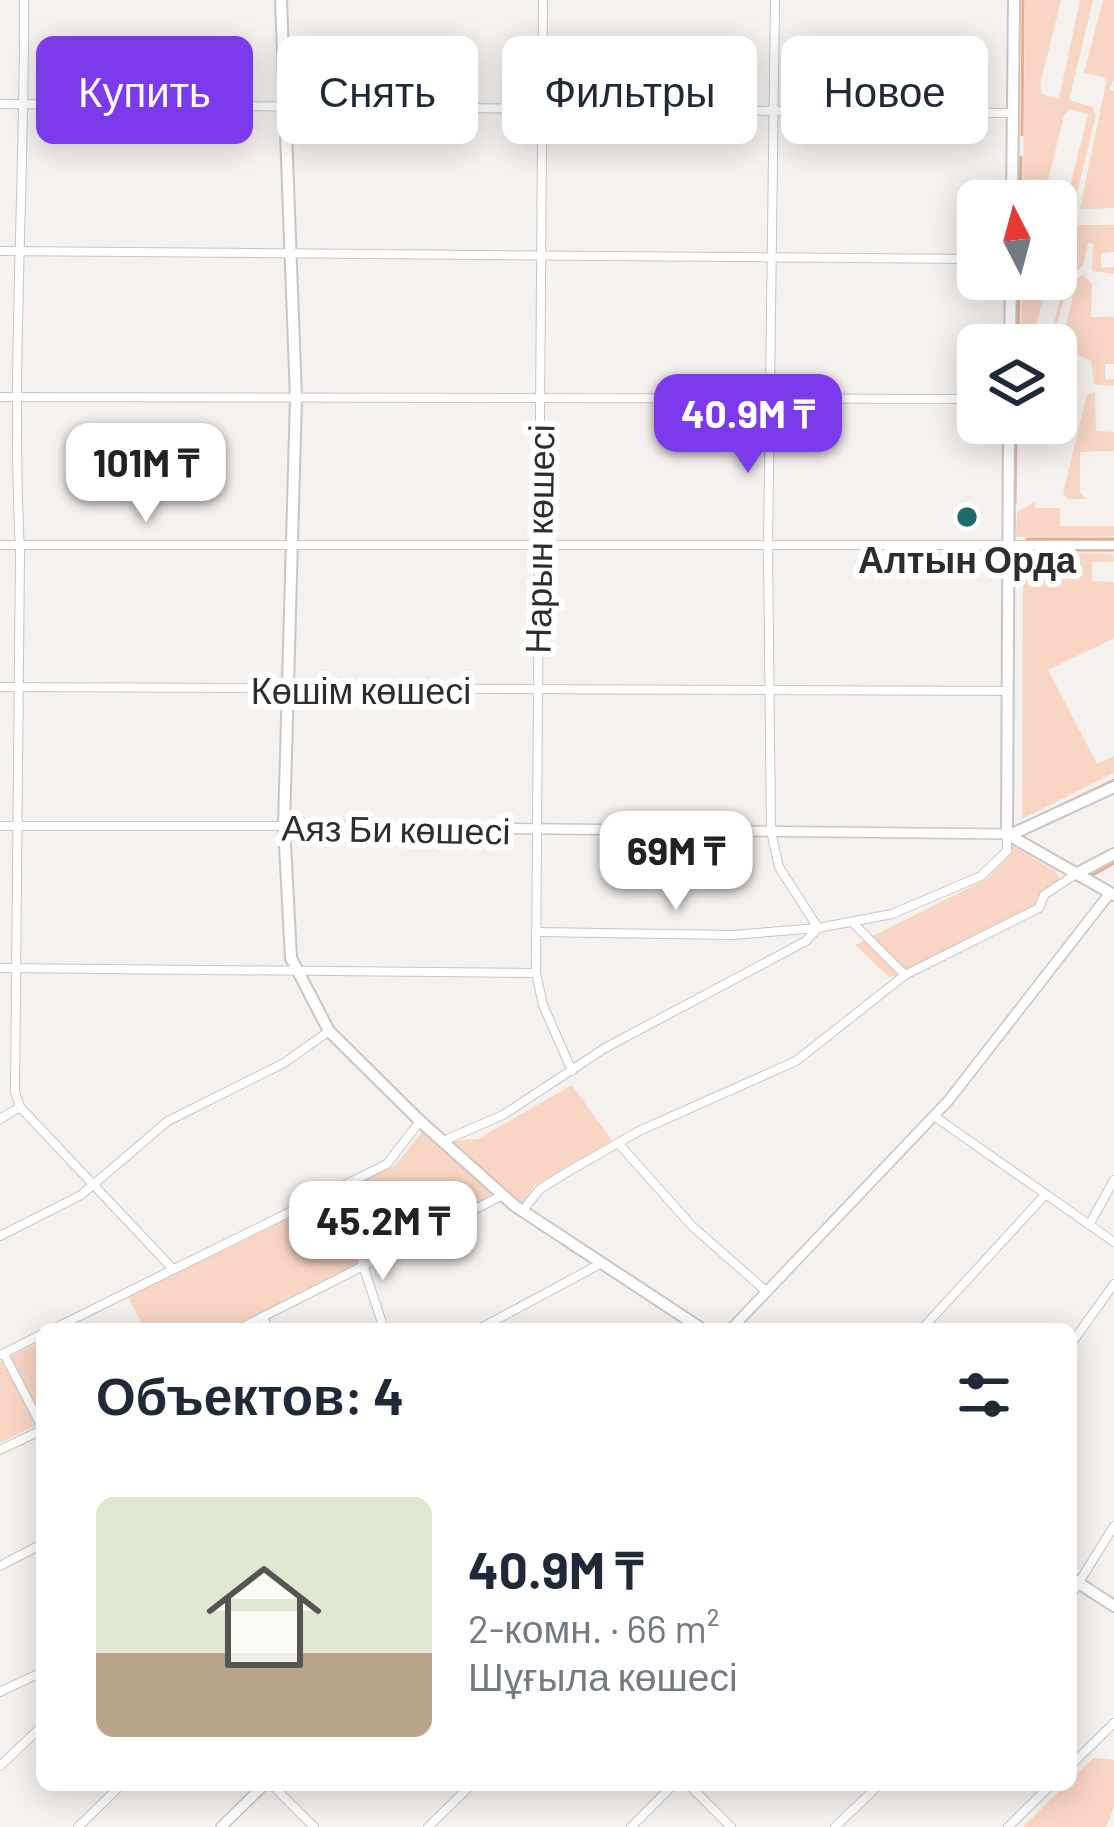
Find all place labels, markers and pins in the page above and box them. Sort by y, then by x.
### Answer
pin: 40.9M ₸ [637,374,859,476]
pin: 101M ₸ [48,423,244,525]
marker: Алтын Орда [954,504,980,530]
place label: Алтын Орда [858,537,1077,581]
pin: 69M ₸ [592,811,760,913]
pin: 45.2M ₸ [272,1181,494,1283]

